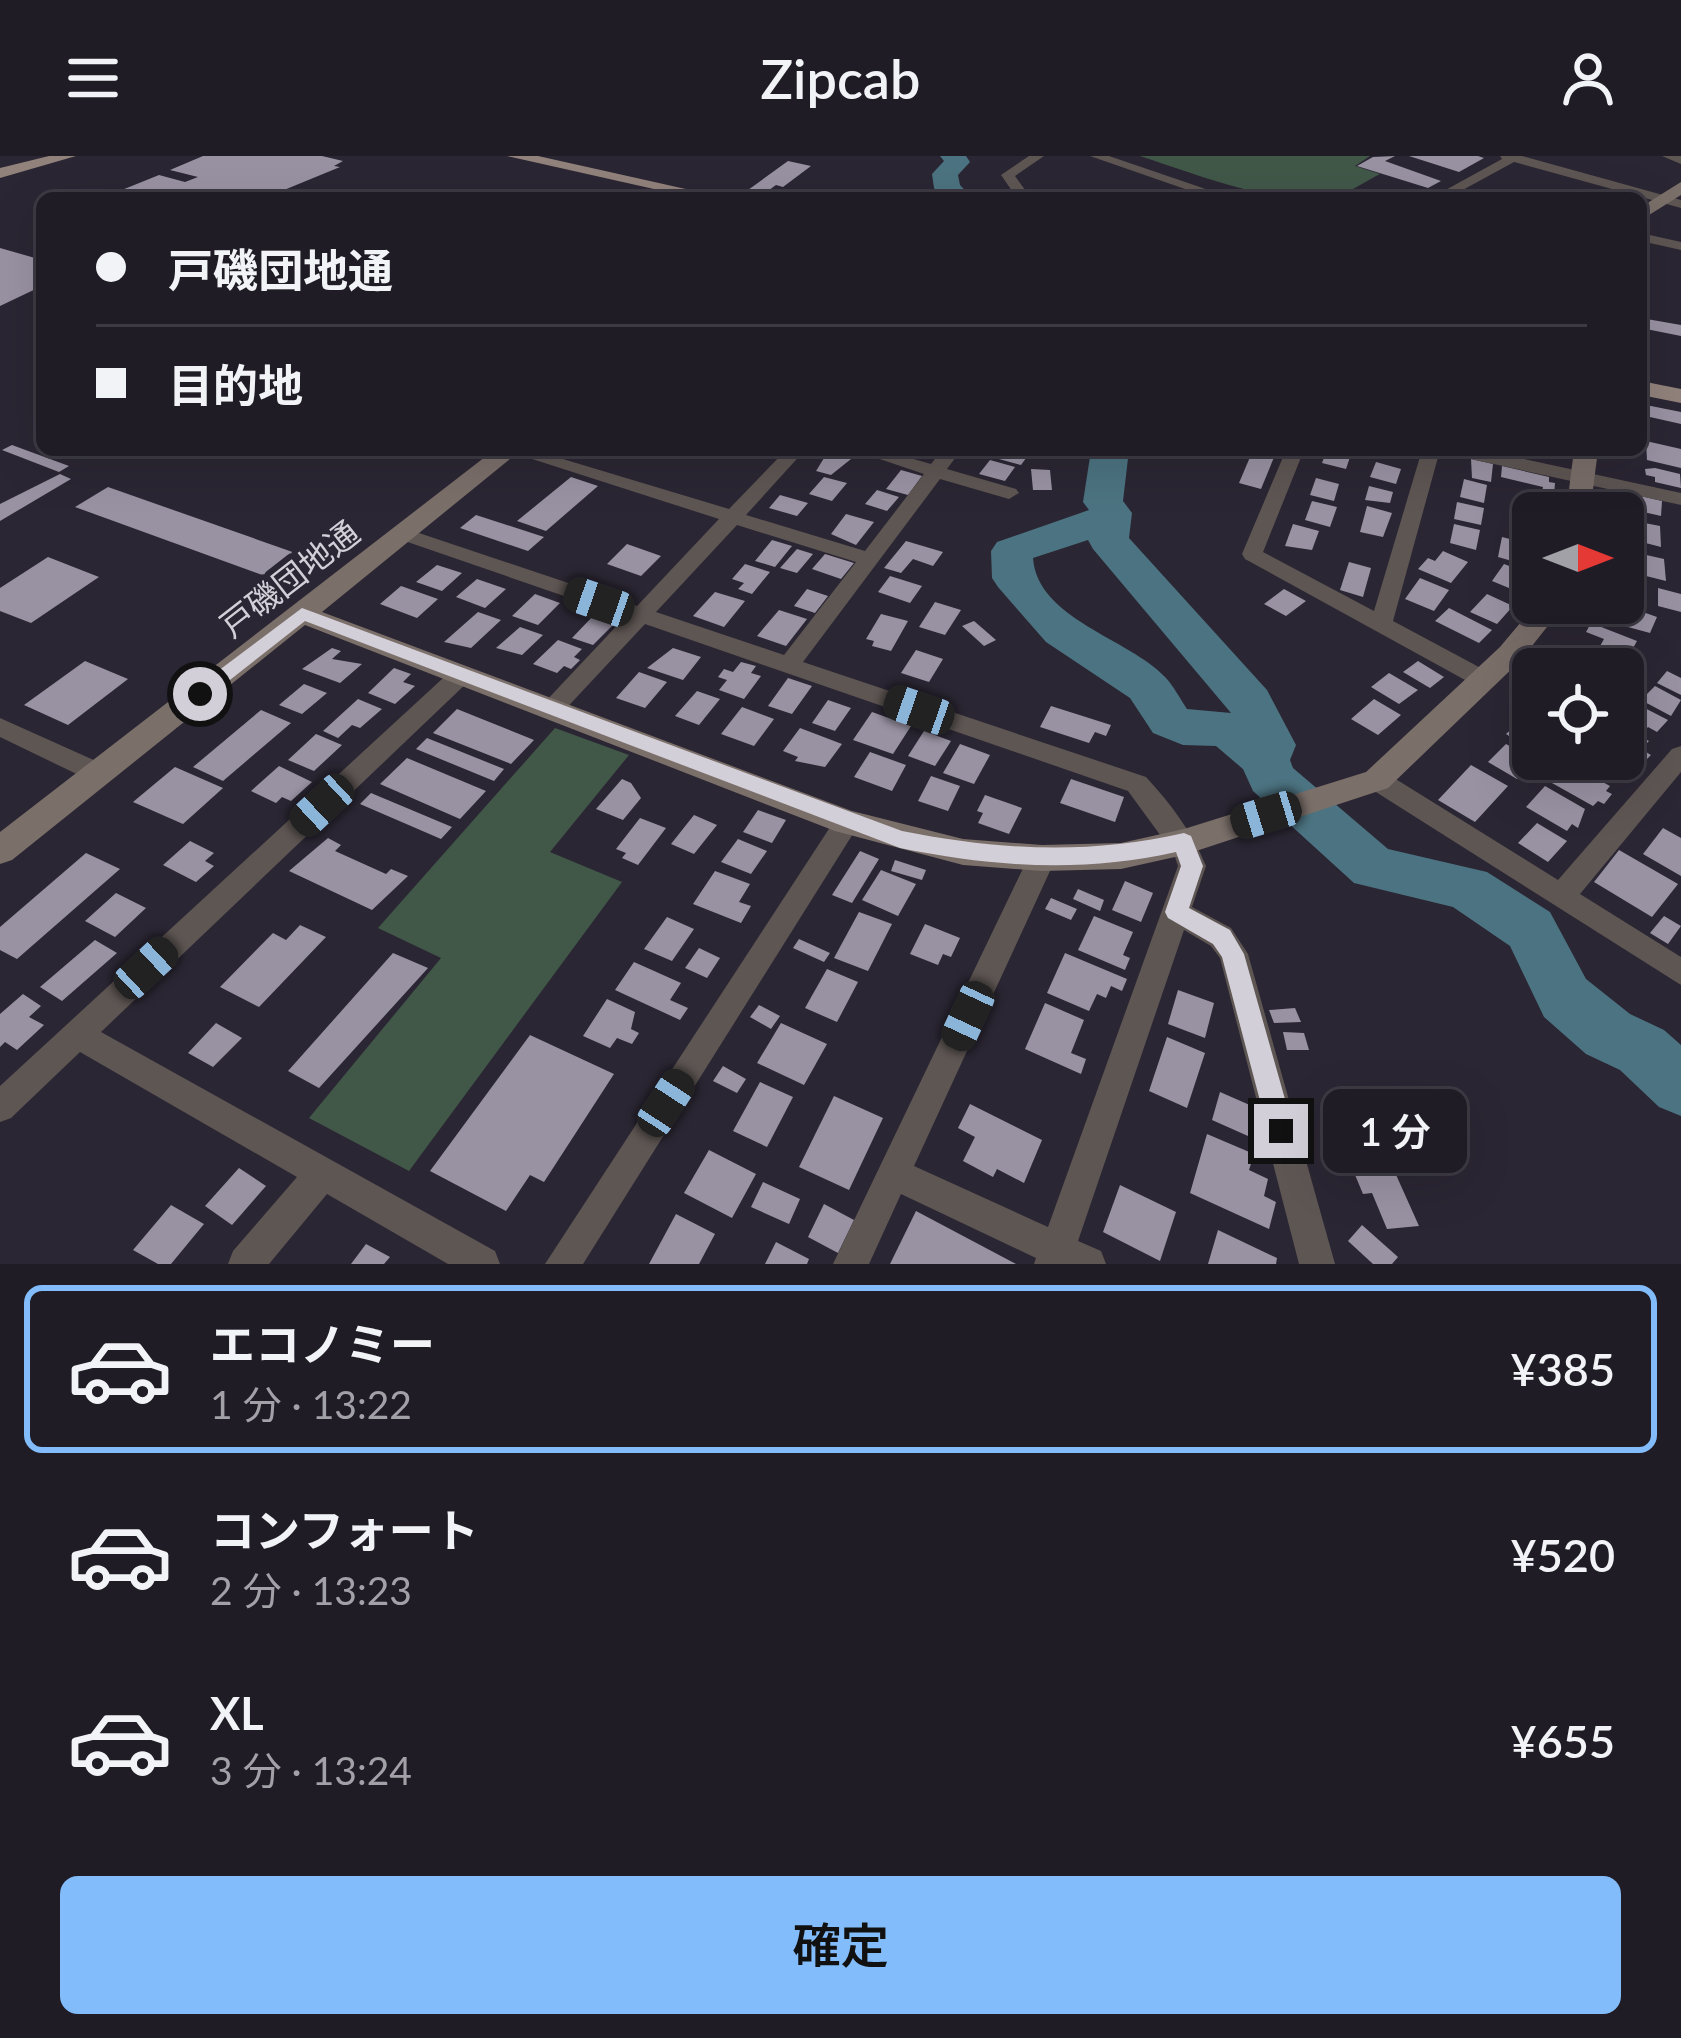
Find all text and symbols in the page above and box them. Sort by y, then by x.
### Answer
icon: menu [60,45,126,111]
icon: person [1555,45,1621,111]
text: Zipcab [761,46,920,111]
text: 戸磯団地通 [168,243,393,297]
text: 目的地 [168,358,303,412]
north arrow [1512,492,1644,624]
map controls [1512,492,1644,780]
street label: 戸磯団地通 [212,511,366,645]
car [559,573,639,631]
button: locate [1512,648,1644,780]
route start [173,667,227,721]
car [879,681,959,739]
car [283,767,361,843]
car [1226,787,1306,843]
car [107,930,185,1006]
car [936,976,1000,1056]
car [631,1063,701,1143]
callout: 1 分 [1323,1089,1467,1173]
route end [1254,1104,1308,1158]
text: 1 分 [1359,1108,1431,1154]
icon: car [66,1315,174,1423]
text: エコノミー [210,1317,435,1371]
text: ¥385 [1511,1342,1615,1396]
text: 1 分 · 13:22 [210,1381,412,1427]
icon: car [66,1501,174,1609]
text: コンフォート [210,1503,479,1557]
text: ¥520 [1511,1528,1615,1582]
text: 2 分 · 13:23 [210,1567,412,1613]
text: XL [210,1686,264,1740]
icon: car [66,1687,174,1795]
text: ¥655 [1511,1714,1615,1768]
text: 3 分 · 13:24 [210,1747,412,1793]
button: 確定 [60,1876,1621,2014]

